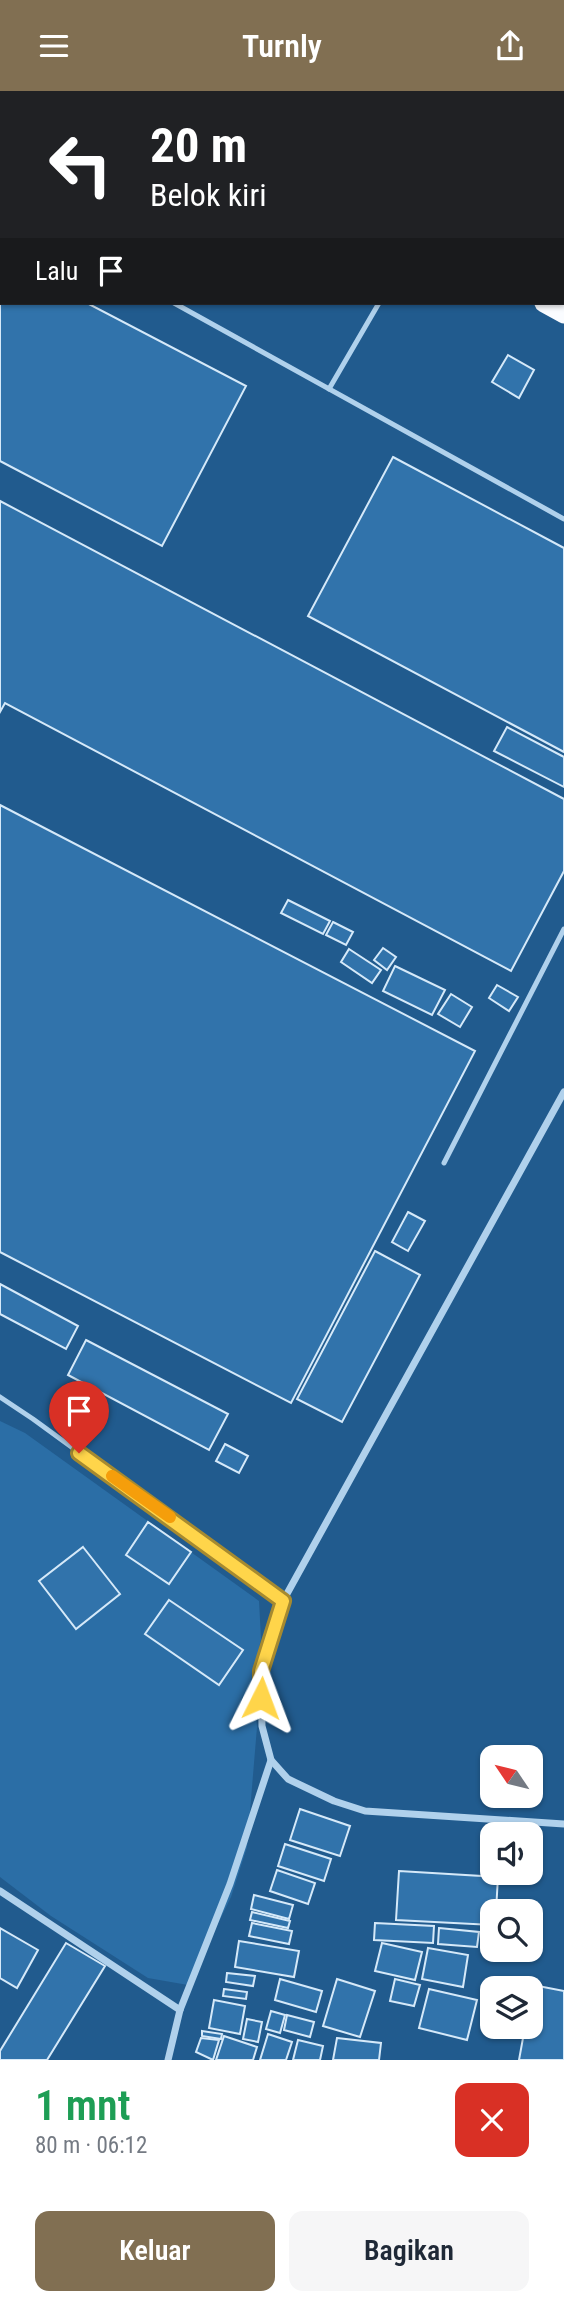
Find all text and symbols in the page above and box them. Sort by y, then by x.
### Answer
icon: menu [35,27,73,65]
text: Turnly [242,27,322,65]
icon: share [491,27,529,65]
text: 20 m [150,117,247,174]
icon: left [35,119,126,210]
text: Belok kiri [150,176,267,214]
icon: arrive [92,252,130,290]
text: Lalu [35,256,78,286]
pin [49,1381,109,1453]
icon: arrive [60,1392,98,1430]
position arrow [224,1661,298,1735]
north arrow [480,1745,542,1808]
map controls [480,1745,543,2039]
button: sound [480,1822,543,1885]
button: search [480,1899,543,1962]
button: layers [480,1976,543,2039]
text: 1 mnt [35,2081,130,2130]
button: close [455,2083,529,2157]
text: 80 m · 06:12 [35,2132,147,2159]
button: Keluar [35,2211,275,2291]
button: Bagikan [289,2211,529,2291]

